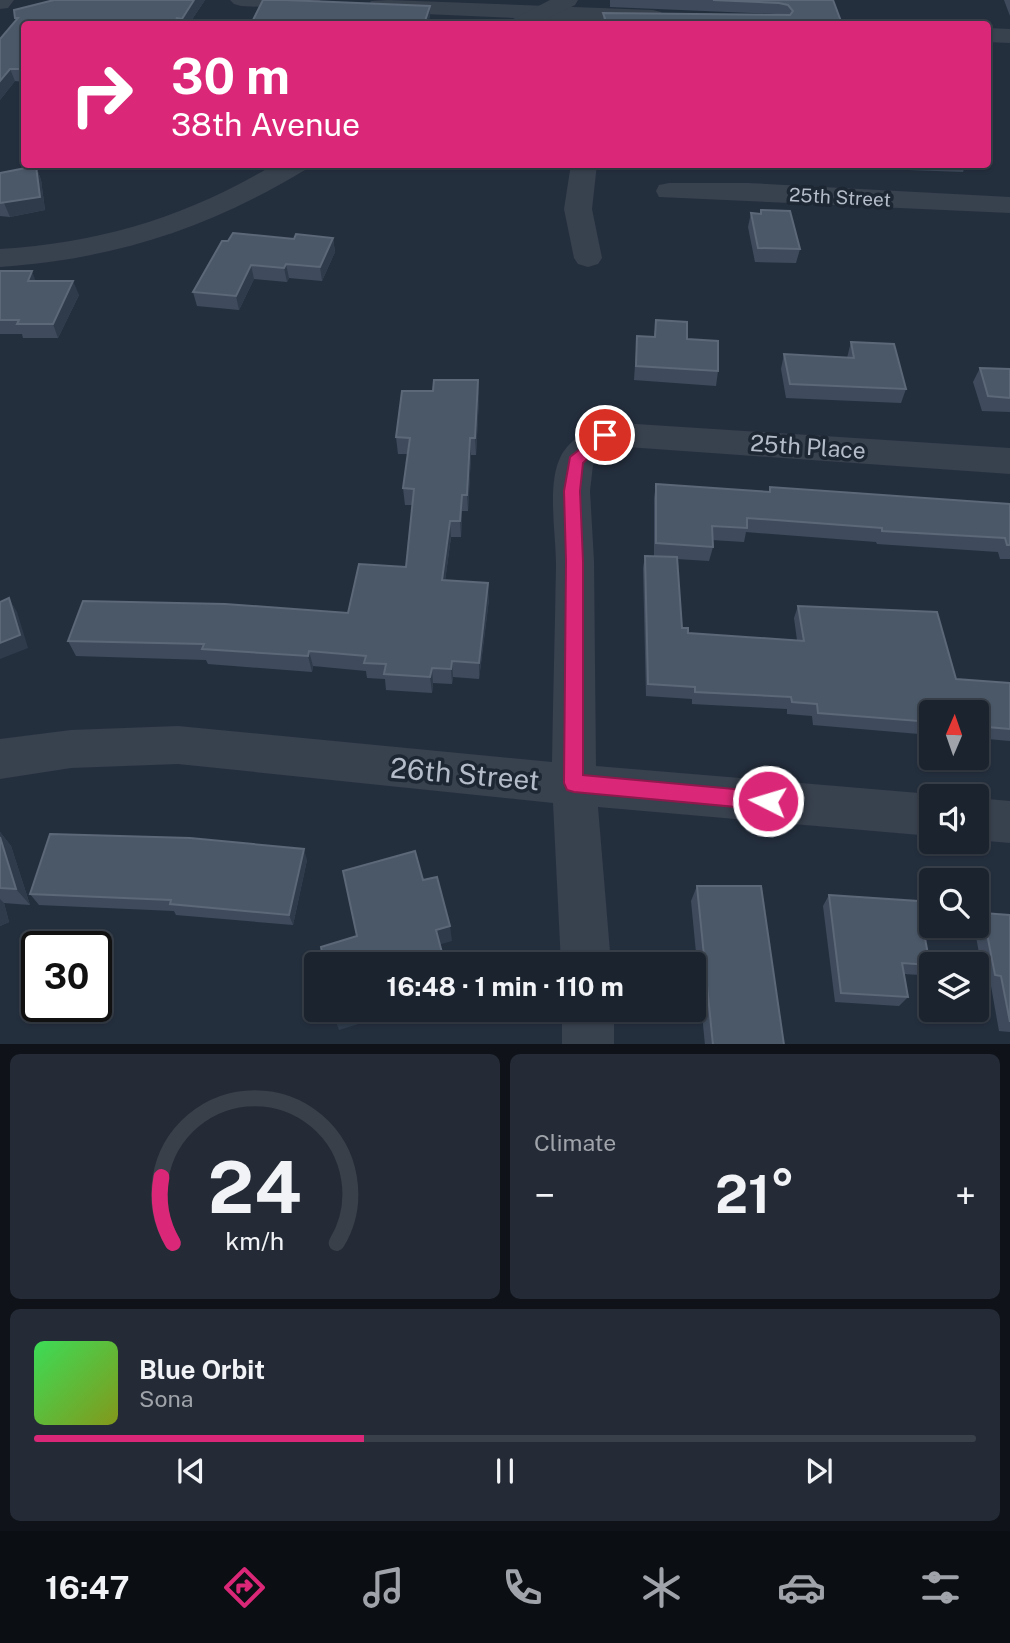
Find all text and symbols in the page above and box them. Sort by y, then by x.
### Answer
text: 30 m [171,47,290,105]
icon: right [56,49,147,140]
text: 38th Avenue [171,106,360,143]
street label: 25th Street [789,183,891,211]
pin [575,405,635,465]
icon: arrive [586,416,624,454]
street label: 25th Place [749,429,867,464]
north arrow [919,700,989,770]
map controls [919,700,989,1022]
street label: 26th Street [389,751,541,796]
position arrow [731,764,805,838]
button: sound [919,784,989,854]
button: search [919,868,989,938]
speed limit sign: 30 [21,931,112,1022]
button: layers [919,952,989,1022]
text: 16:48 · 1 min · 110 m [386,971,624,1002]
text: Climate [534,1129,616,1156]
text: 24 [208,1144,302,1229]
text: 21° [715,1164,795,1225]
text: − [534,1173,555,1218]
text: + [955,1173,976,1218]
text: km/h [226,1225,284,1255]
text: Blue Orbit [139,1354,265,1385]
text: Sona [139,1385,193,1412]
icon: previous [172,1452,210,1490]
icon: pause [486,1452,524,1490]
icon: next [800,1452,838,1490]
icon: directions [220,1563,269,1612]
icon: music [359,1563,408,1612]
icon: phone [498,1563,547,1612]
icon: climate [637,1563,686,1612]
icon: car [777,1563,826,1612]
icon: filters [916,1563,965,1612]
text: 16:47 [45,1569,130,1606]

